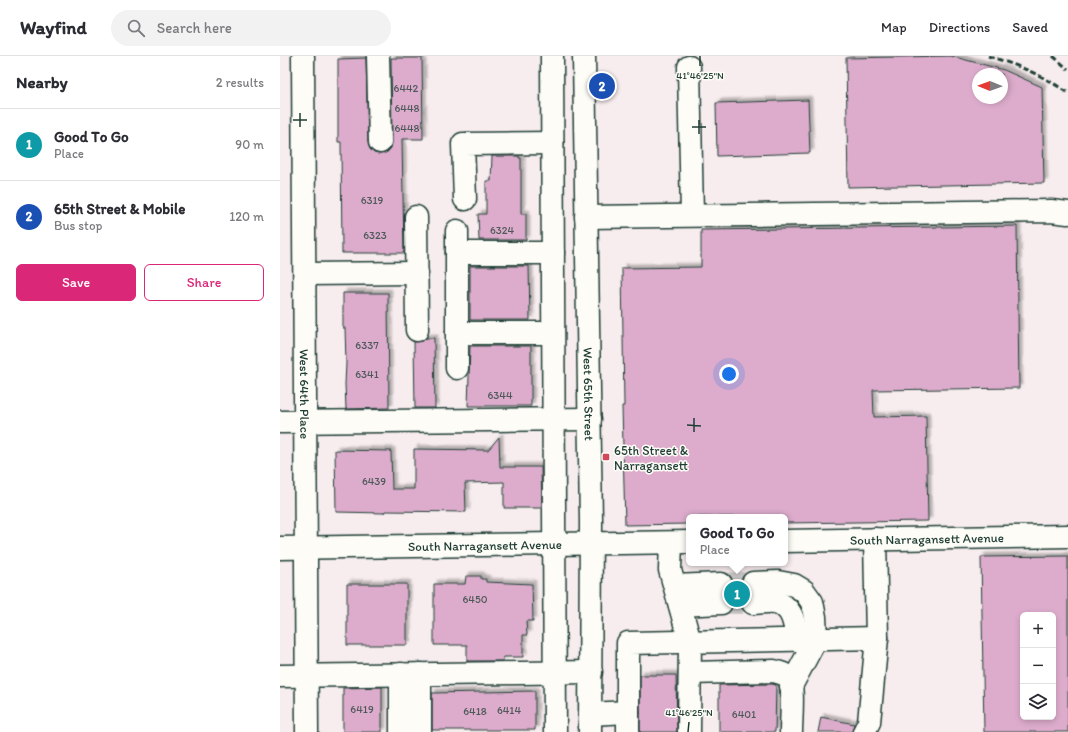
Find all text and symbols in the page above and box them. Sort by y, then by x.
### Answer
search box [111,10,391,46]
text: Wayfind [20,16,87,39]
icon: search [125,17,147,39]
text: Search here [157,19,232,37]
text: Map [881,19,907,36]
text: Directions [929,19,990,36]
text: Saved [1012,19,1048,36]
north arrow [972,68,1008,104]
text: 41°46'25"N [676,69,724,82]
pin: 2 [589,71,615,101]
text: Nearby [16,72,68,92]
text: 2 results [216,75,264,90]
house number: 6442 [394,82,419,95]
house number: 6448 [394,102,420,115]
house number: 6448 [394,122,420,135]
text: Good To Go [54,128,129,146]
text: 1 [26,137,32,152]
text: 90 m [235,137,264,152]
text: Place [54,146,84,161]
house number: 6319 [361,194,384,207]
text: 65th Street & Mobile [54,200,185,218]
text: 2 [26,209,32,224]
text: 120 m [229,209,264,224]
text: Bus stop [54,218,102,233]
house number: 6324 [490,224,514,237]
house number: 6323 [363,229,387,242]
button: Save [16,264,136,301]
button: Share [144,264,264,301]
house number: 6337 [355,339,379,352]
street label: West 65th Street [581,347,597,441]
street label: West 64th Place [297,349,313,439]
your location [719,364,739,384]
house number: 6341 [355,368,379,381]
house number: 6344 [487,389,513,402]
place label: 65th Street & Narragansett [614,443,689,473]
marker: 65th Street & Narragansett [601,452,611,462]
house number: 6439 [362,475,386,488]
popup [686,514,788,566]
text: Good To Go [700,524,774,542]
street label: South Narragansett Avenue [850,530,1004,547]
street label: South Narragansett Avenue [408,536,562,554]
text: Place [700,542,730,557]
pin: 1 [724,579,750,609]
house number: 6450 [463,593,488,606]
map controls [1020,612,1056,720]
button: + [1020,612,1056,648]
button: − [1020,648,1056,684]
button: layers [1020,684,1056,720]
house number: 6419 [350,703,374,716]
house number: 6414 [497,704,521,717]
house number: 6418 [463,705,487,718]
text: 41°46'25"N [665,706,713,719]
house number: 6401 [732,708,756,721]

